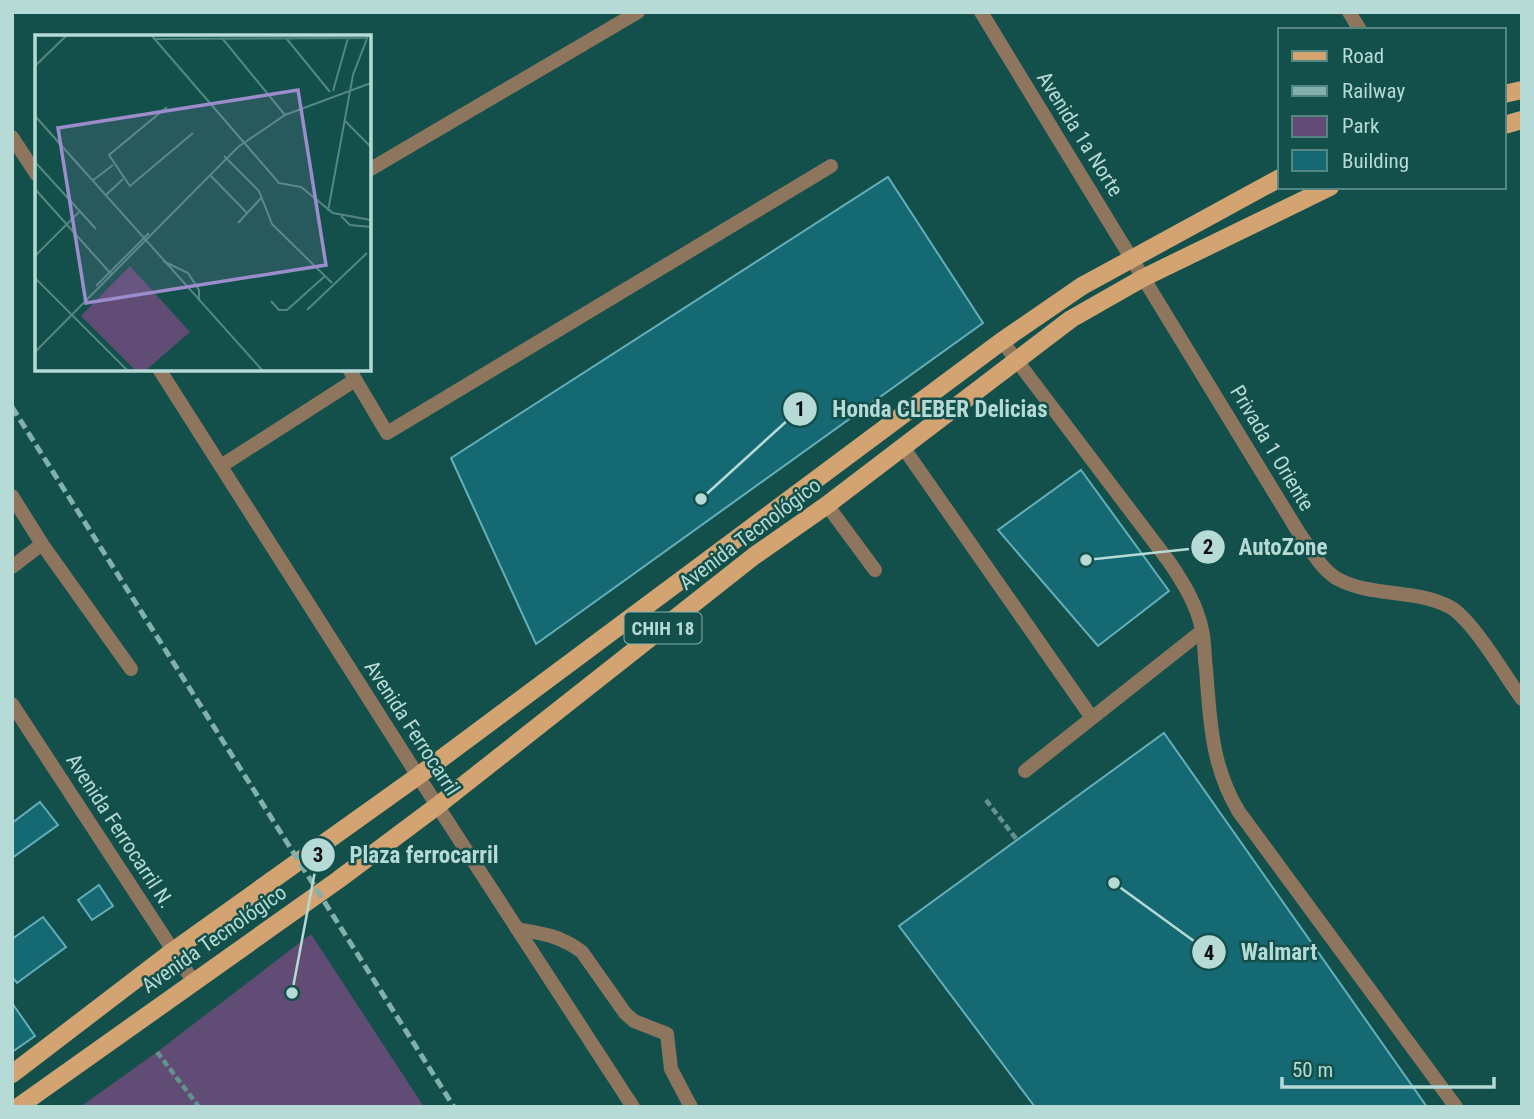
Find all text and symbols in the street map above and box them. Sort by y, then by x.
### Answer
legend [1278,28,1506,189]
inset map [35,35,371,371]
text: Road [1342,44,1384,68]
street label: Avenida 1a Norte [1032,67,1128,201]
text: Railway [1342,79,1405,103]
text: Park [1342,114,1380,138]
text: Building [1342,149,1409,173]
street label: Privada 1 Oriente [1225,381,1319,515]
callout: Honda CLEBER Delicias [783,387,1061,431]
text: Honda CLEBER Delicias [832,396,1048,423]
text: 1 [795,397,805,421]
street label: Avenida Tecnológico [674,473,826,595]
callout: AutoZone [1190,525,1342,569]
text: AutoZone [1239,534,1327,561]
text: 2 [1203,535,1213,559]
road number: CHIH 18 [624,612,702,643]
street label: Avenida Ferrocarril [360,656,464,800]
street label: Avenida Ferrocarril N. [61,749,179,913]
callout: Plaza ferrocarril [300,833,512,877]
text: Plaza ferrocarril [349,842,499,869]
text: 3 [313,843,323,867]
street label: Avenida Tecnológico [137,880,291,998]
callout: Walmart [1191,930,1331,974]
text: Walmart [1241,939,1317,966]
text: 4 [1204,941,1214,965]
scale bar [1282,1046,1494,1090]
text: 50 m [1292,1058,1333,1082]

